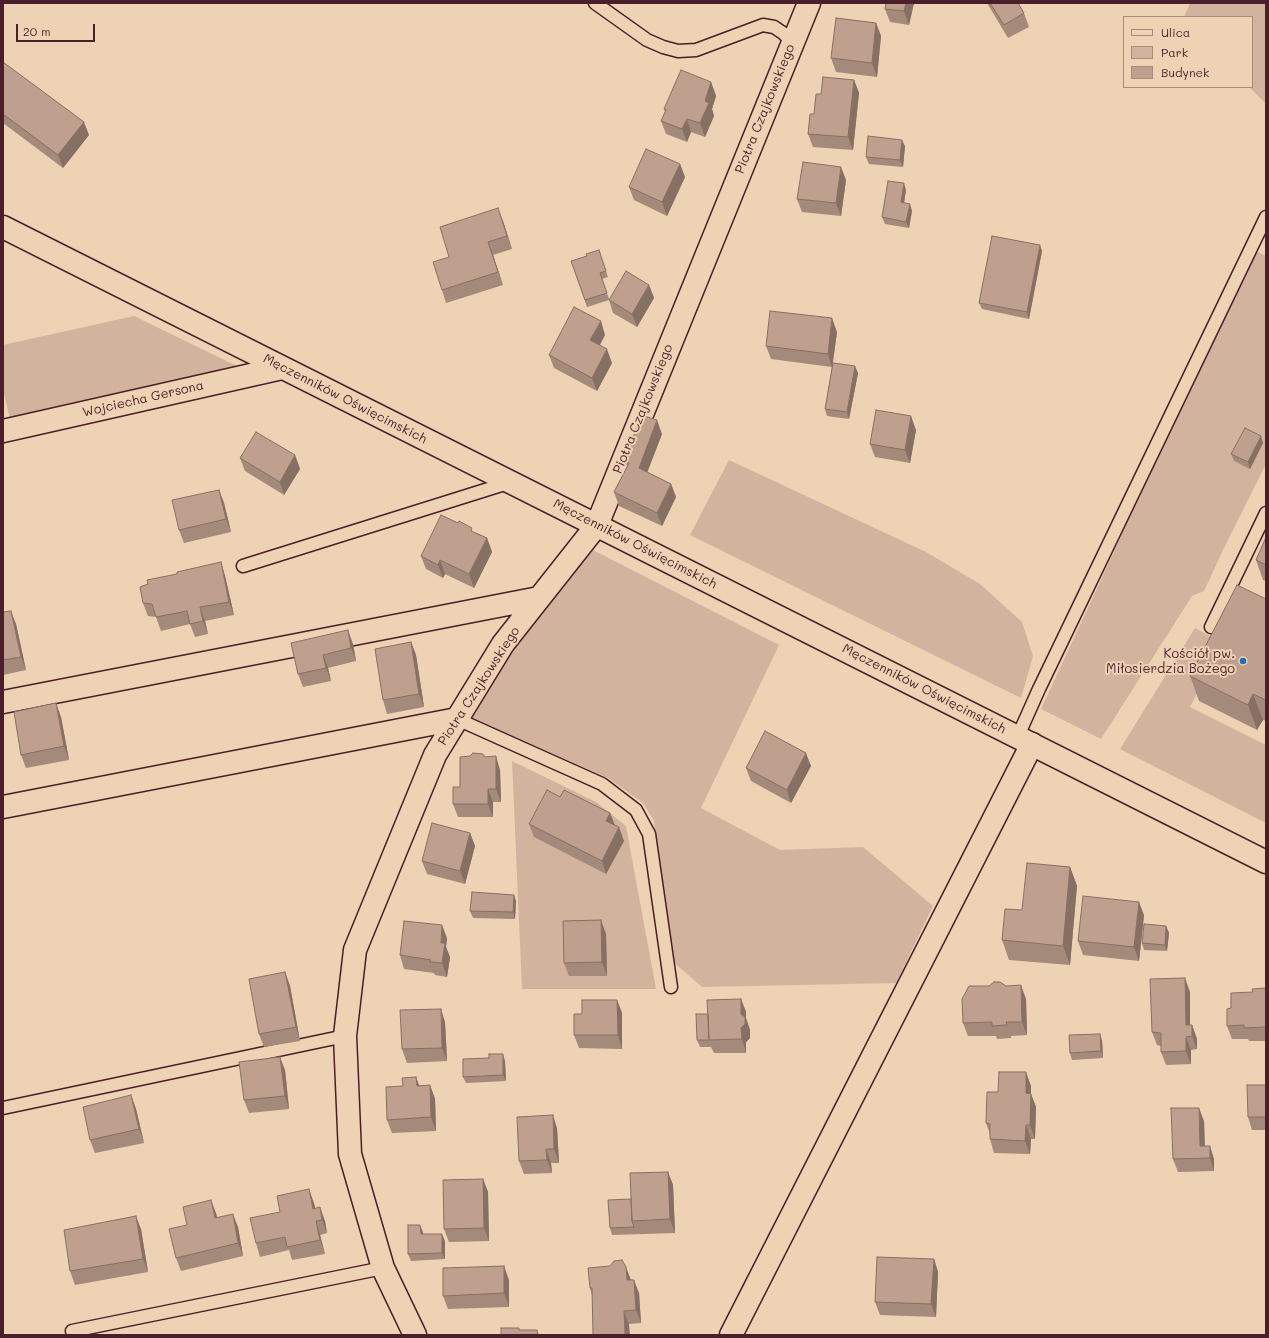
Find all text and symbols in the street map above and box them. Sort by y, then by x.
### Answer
scale bar [18,16,97,42]
legend [1123,16,1253,88]
text: 20 m [23,23,51,39]
text: Ulica [1161,24,1190,40]
street label: Piotra Czajkowskiego [732,42,798,176]
text: Park [1161,44,1188,60]
text: Budynek [1161,64,1209,80]
street label: Piotra Czajkowskiego [610,342,676,476]
street label: Męczenników Oświęcimskich [261,351,429,447]
street label: Wojciecha Gersona [81,377,205,421]
street label: Męczenników Oświęcimskich [551,496,719,592]
street label: Piotra Czajkowskiego [435,624,523,748]
street label: Męczenników Oświęcimskich [840,641,1008,737]
place label: Kościół pw. Miłosierdzia Bożego [1106,646,1235,677]
marker: Kościół pw. Miłosierdzia Bożego [1238,656,1248,666]

